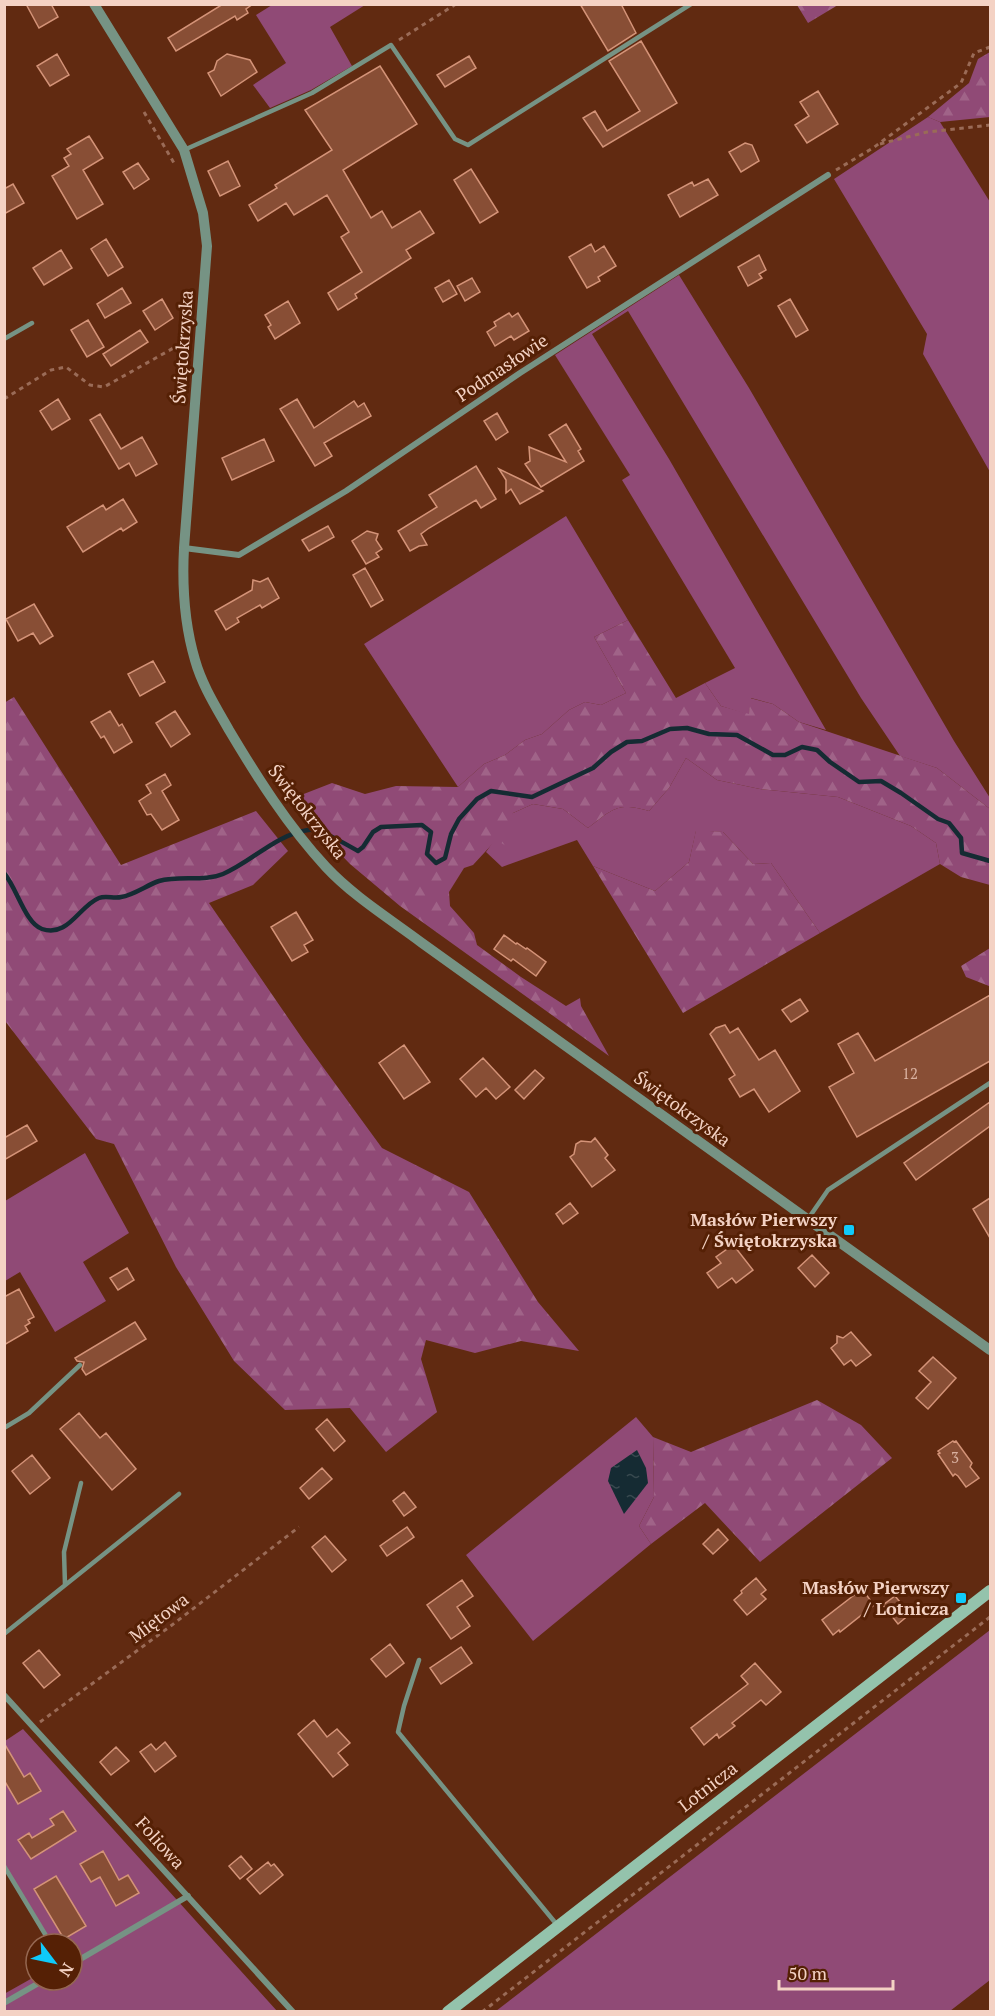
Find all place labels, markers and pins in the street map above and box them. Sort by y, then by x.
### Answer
place label: Masłów Pierwszy / Świętokrzyska [690,1207,837,1252]
marker: Masłów Pierwszy / Świętokrzyska [842,1223,856,1237]
place label: Masłów Pierwszy / Lotnicza [802,1575,949,1620]
marker: Masłów Pierwszy / Lotnicza [954,1591,968,1605]

